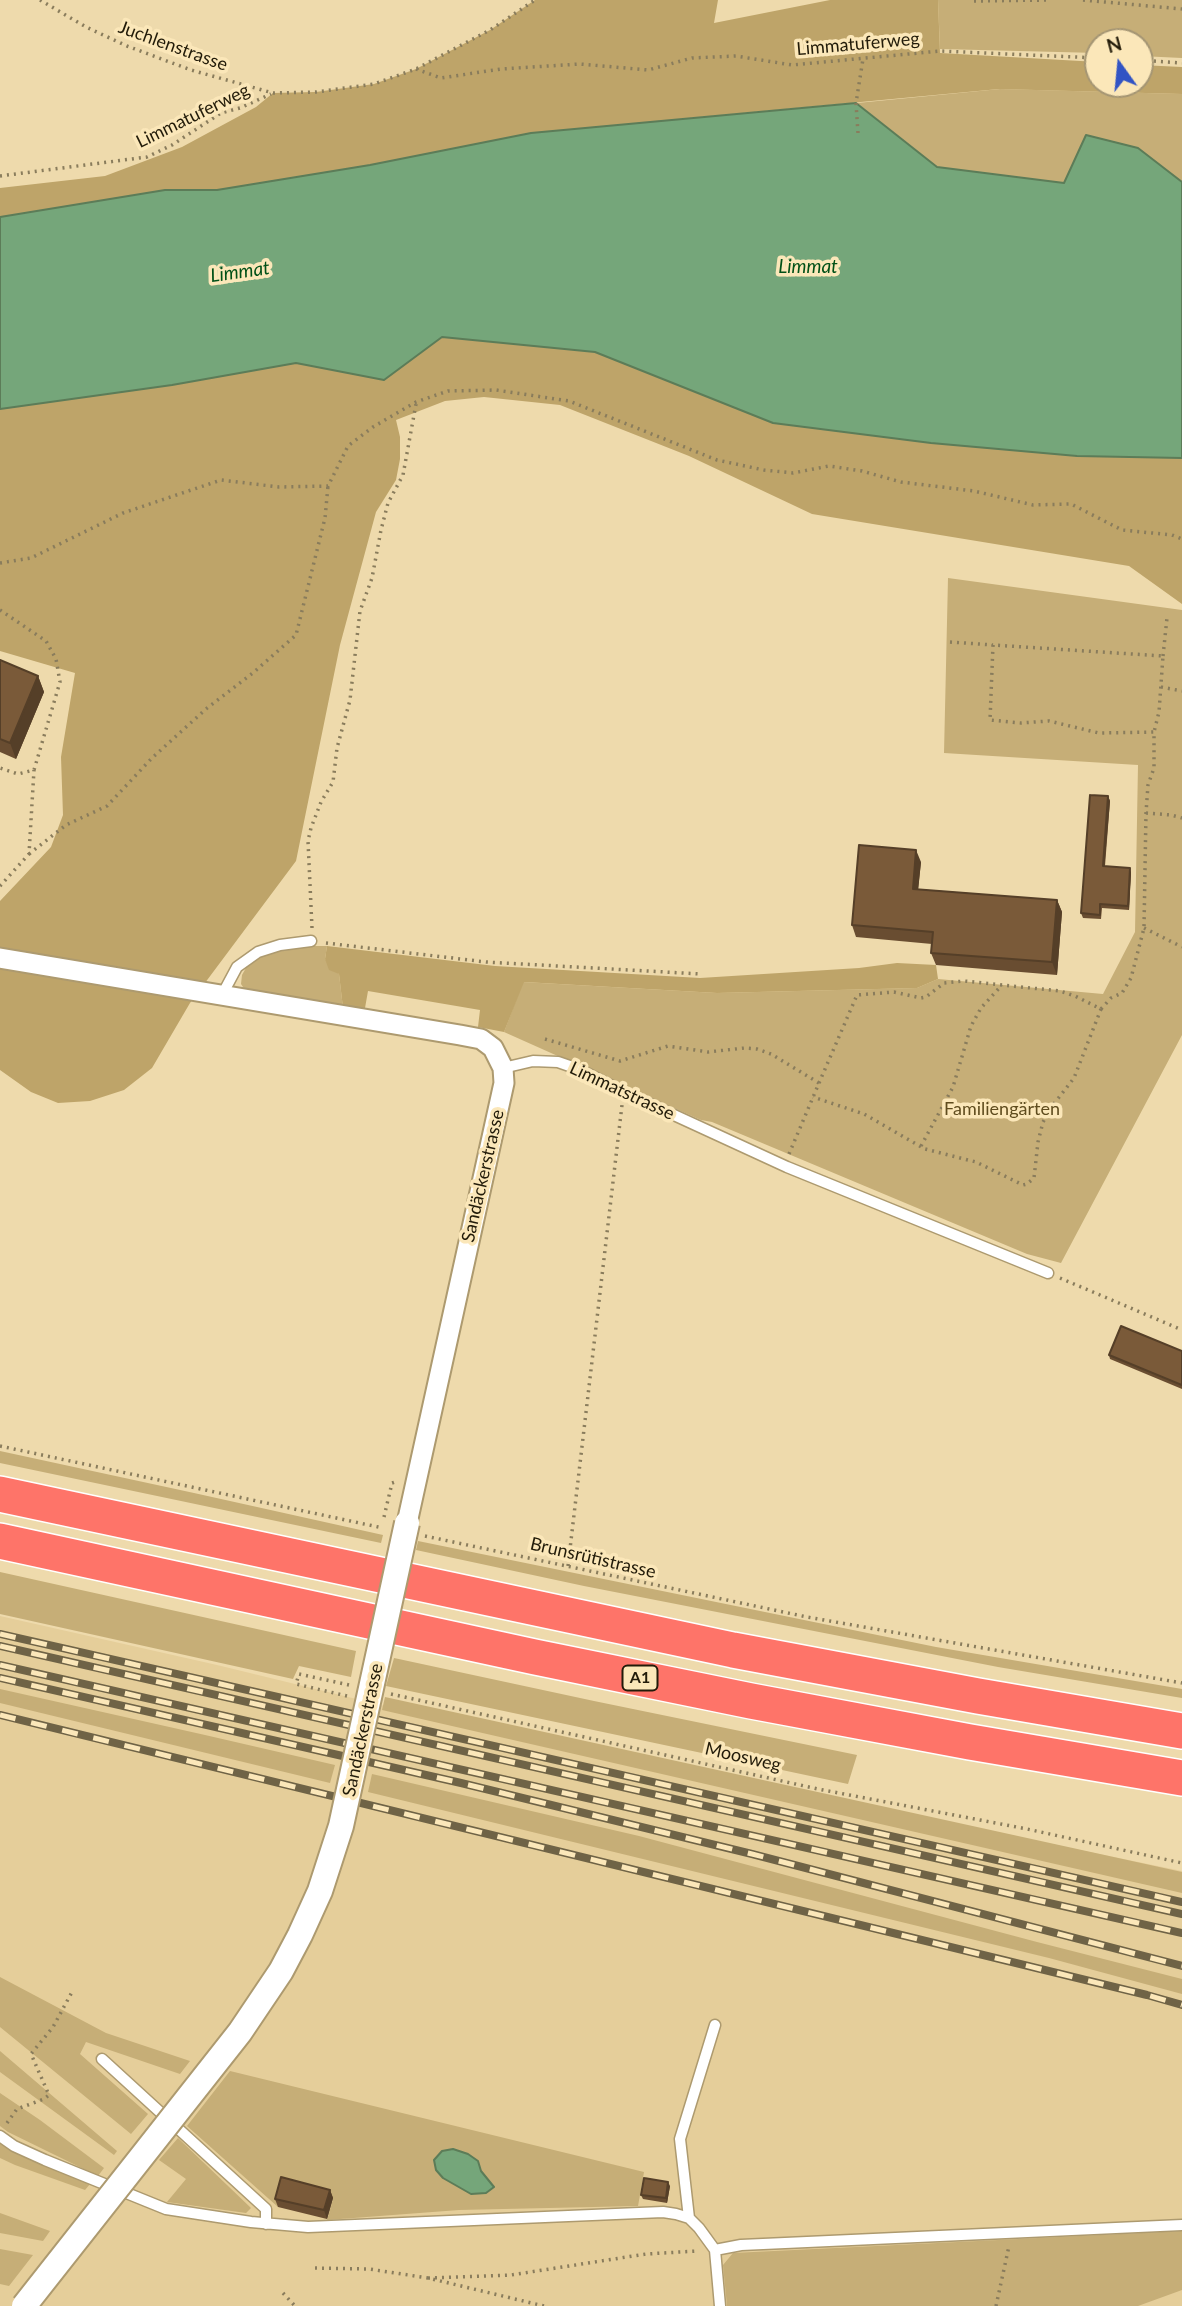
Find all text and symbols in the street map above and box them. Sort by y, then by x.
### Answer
street label: Juchlenstrasse [116,16,230,76]
street label: Limmatuferweg [796,28,920,60]
north arrow [1084,28,1154,98]
text: N [1104,31,1124,57]
street label: Limmatuferweg [133,79,253,153]
water label: Limmat [778,256,838,278]
water label: Limmat [209,257,271,287]
street label: Limmatstrasse [566,1057,678,1125]
park label: Familiengärten [944,1098,1060,1120]
street label: Sandäckerstrasse [457,1108,509,1244]
street label: Brunsrütistrasse [528,1533,658,1583]
street label: Sandäckerstrasse [338,1661,388,1799]
road number: A1 [622,1666,658,1690]
street label: Moosweg [703,1738,783,1776]

